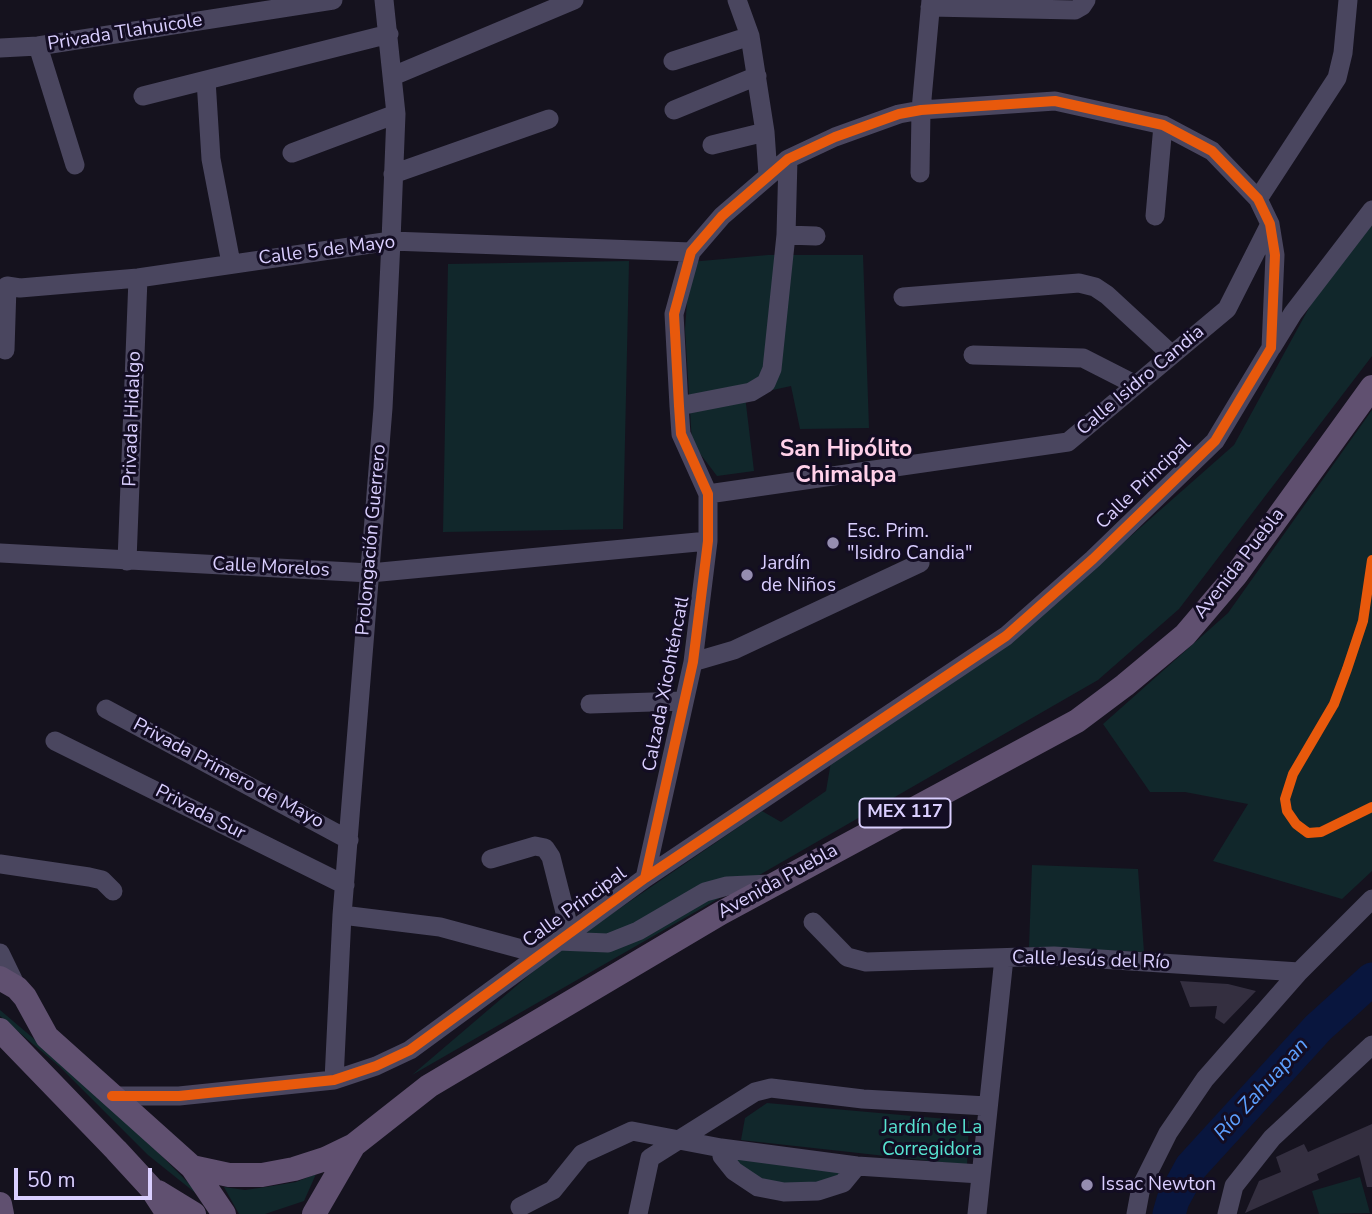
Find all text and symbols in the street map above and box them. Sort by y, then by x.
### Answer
street label: Privada Tlahuicole [46,9,204,57]
street label: Calle 5 de Mayo [257,231,397,271]
street label: Calle Isidro Candia [1073,321,1209,441]
street label: Privada Hidalgo [119,351,147,487]
street label: Calle Principal [1092,433,1196,535]
district label: San Hipólito Chimalpa [780,436,912,490]
street label: Prolongación Guerrero [352,443,392,637]
street label: Avenida Puebla [1190,504,1290,624]
place label: Esc. Prim. "Isidro Candia" [847,521,972,565]
marker: Esc. Prim. "Isidro Candia" [825,535,841,551]
place label: Jardín de Niños [761,553,836,597]
street label: Calle Morelos [212,554,330,582]
marker: Jardín de Niños [739,567,755,583]
street label: Calzada Xicohténcatl [639,594,695,774]
street label: Privada Primero de Mayo [129,714,327,834]
street label: Privada Sur [151,781,249,845]
road number: MEX 117 [860,798,950,828]
street label: Avenida Puebla [714,840,842,924]
street label: Calle Principal [519,863,631,953]
street label: Calle Jesús del Río [1012,947,1170,975]
water label: Río Zahuapan [1209,1033,1315,1147]
park label: Jardín de La Corregidora [882,1117,982,1161]
scale bar [18,1154,156,1198]
text: 50 m [27,1166,76,1194]
place label: Issac Newton [1101,1174,1216,1196]
marker: Issac Newton [1079,1177,1095,1193]

